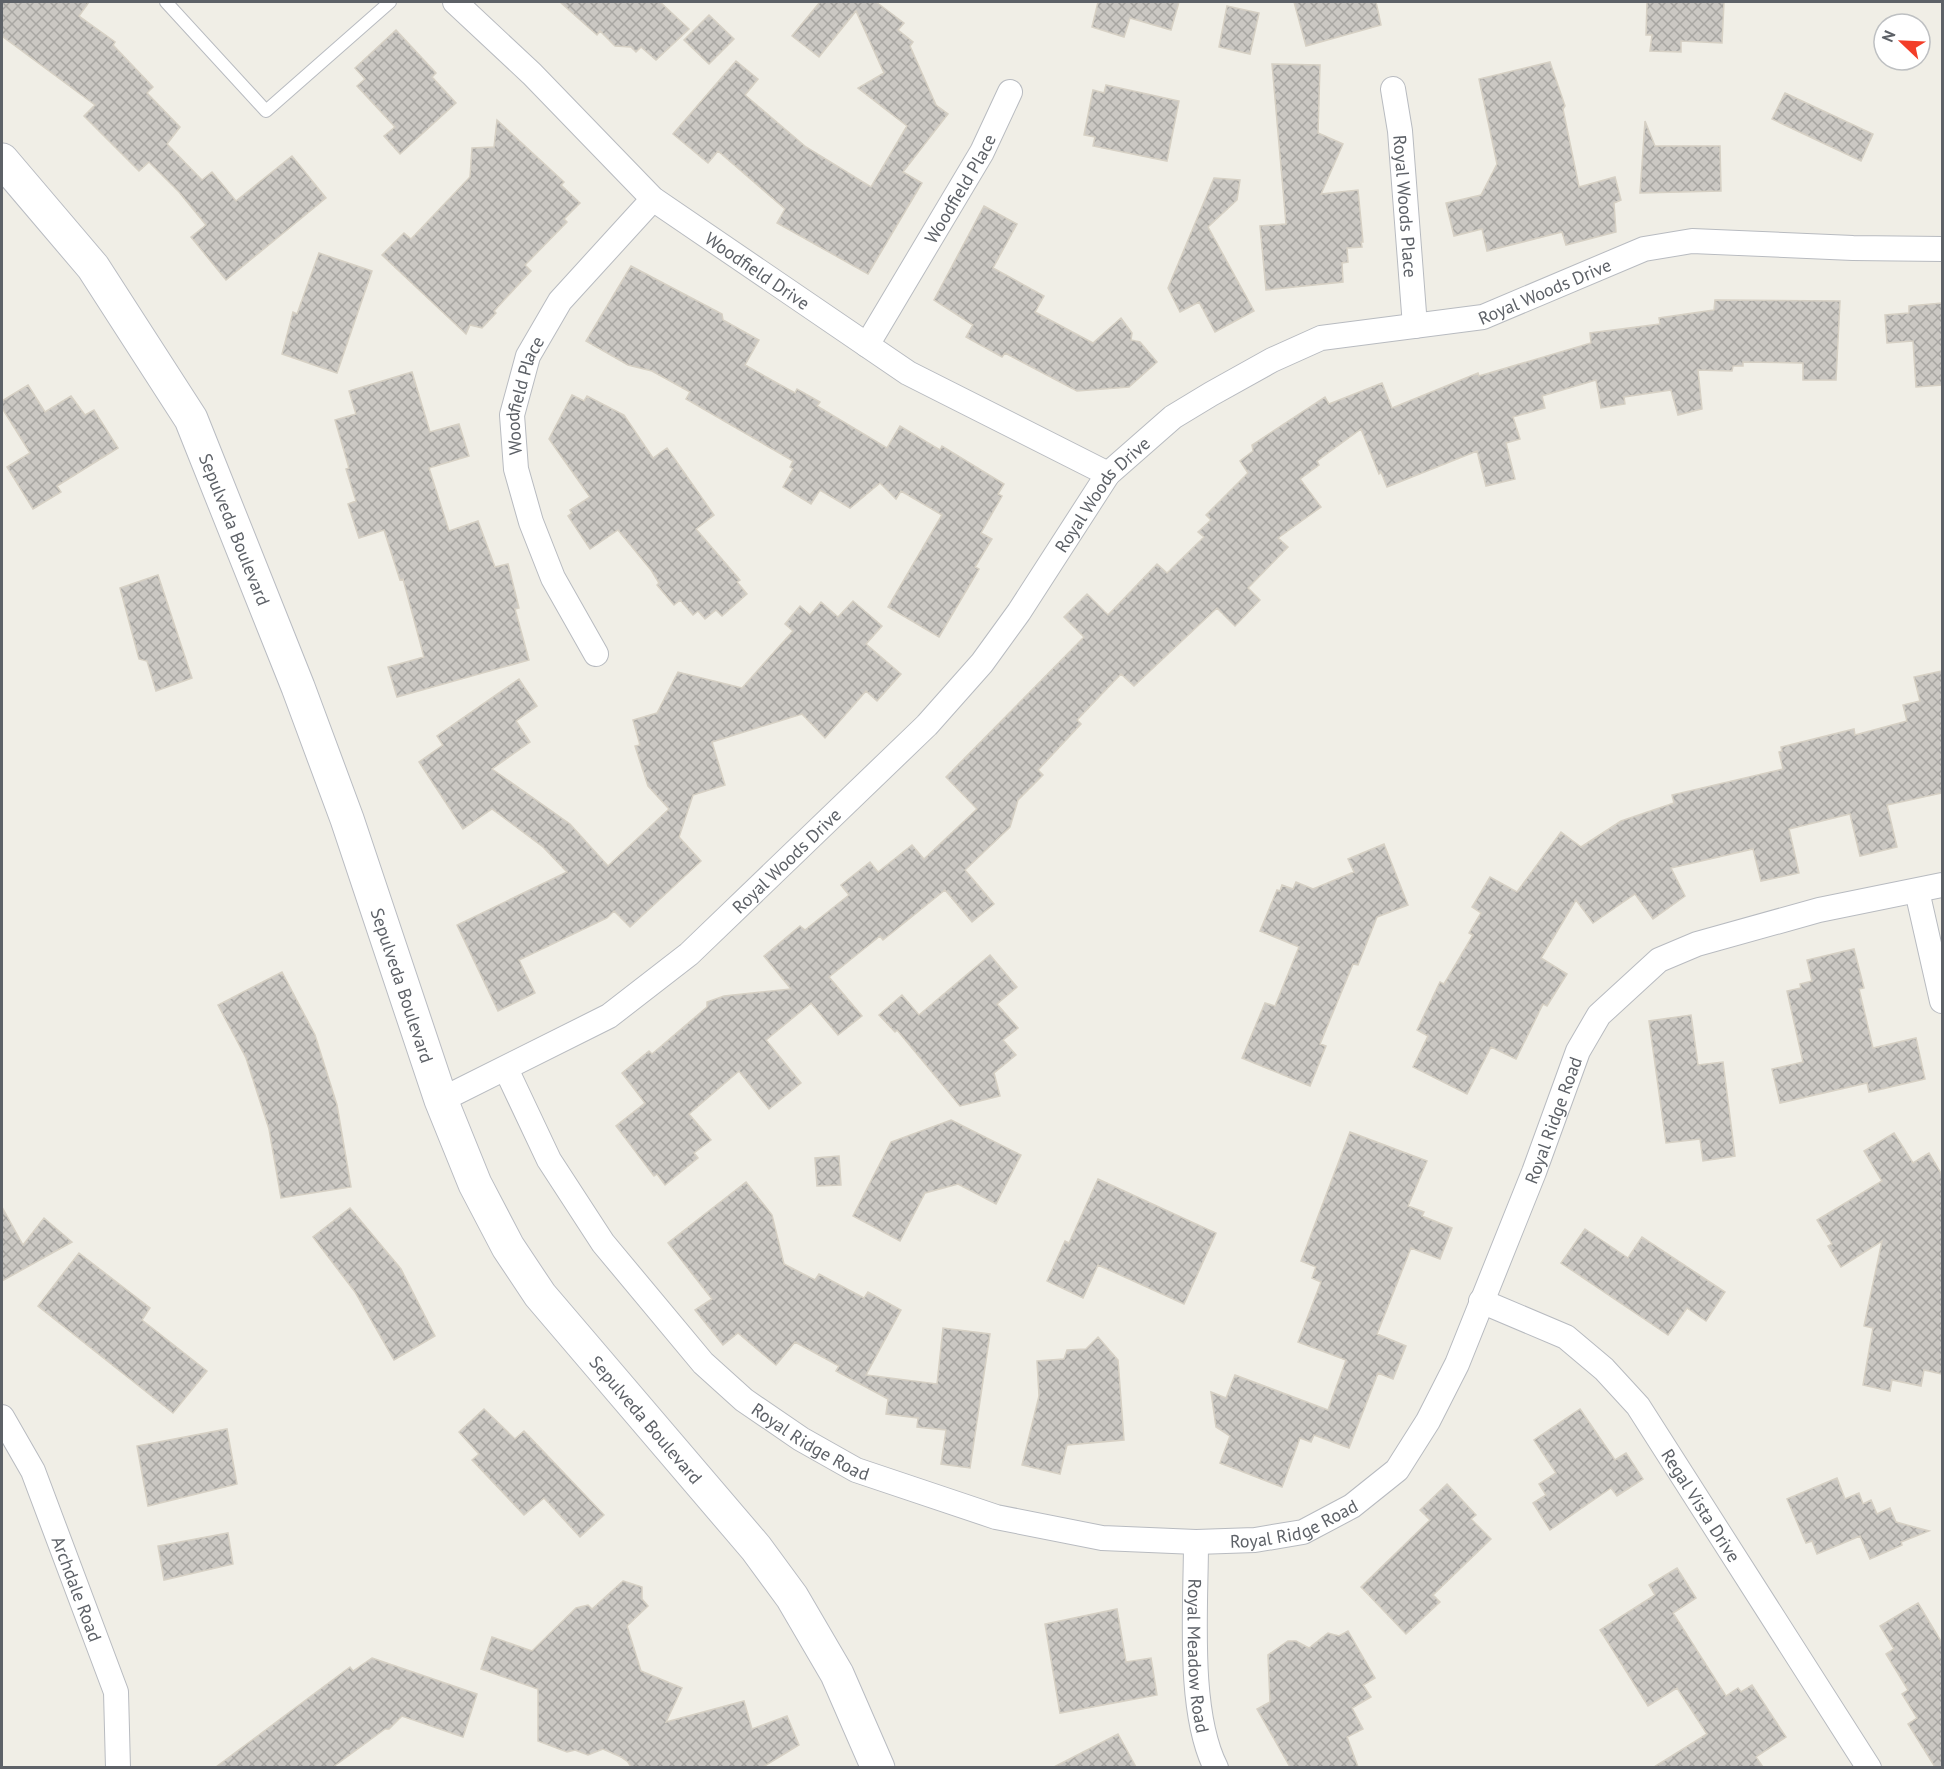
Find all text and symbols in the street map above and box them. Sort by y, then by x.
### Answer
north arrow [1872,12,1932,72]
text: N [1877,27,1899,45]
street label: Woodfield Place [919,130,1000,247]
street label: Royal Woods Place [1389,134,1423,278]
street label: Woodfield Drive [701,226,815,314]
street label: Royal Woods Drive [1475,253,1615,329]
street label: Woodfield Place [500,332,549,456]
street label: Royal Woods Drive [1049,431,1154,556]
street label: Sepulveda Boulevard [194,450,276,609]
street label: Royal Woods Drive [727,803,845,918]
street label: Sepulveda Boulevard [366,905,439,1066]
street label: Royal Ridge Road [1519,1053,1587,1187]
street label: Sepulveda Boulevard [585,1350,708,1488]
street label: Royal Ridge Road [747,1397,873,1485]
street label: Regal Vista Drive [1657,1444,1746,1566]
street label: Royal Ridge Road [1230,1494,1361,1552]
street label: Archdale Road [47,1533,107,1645]
street label: Royal Meadow Road [1183,1578,1215,1735]

